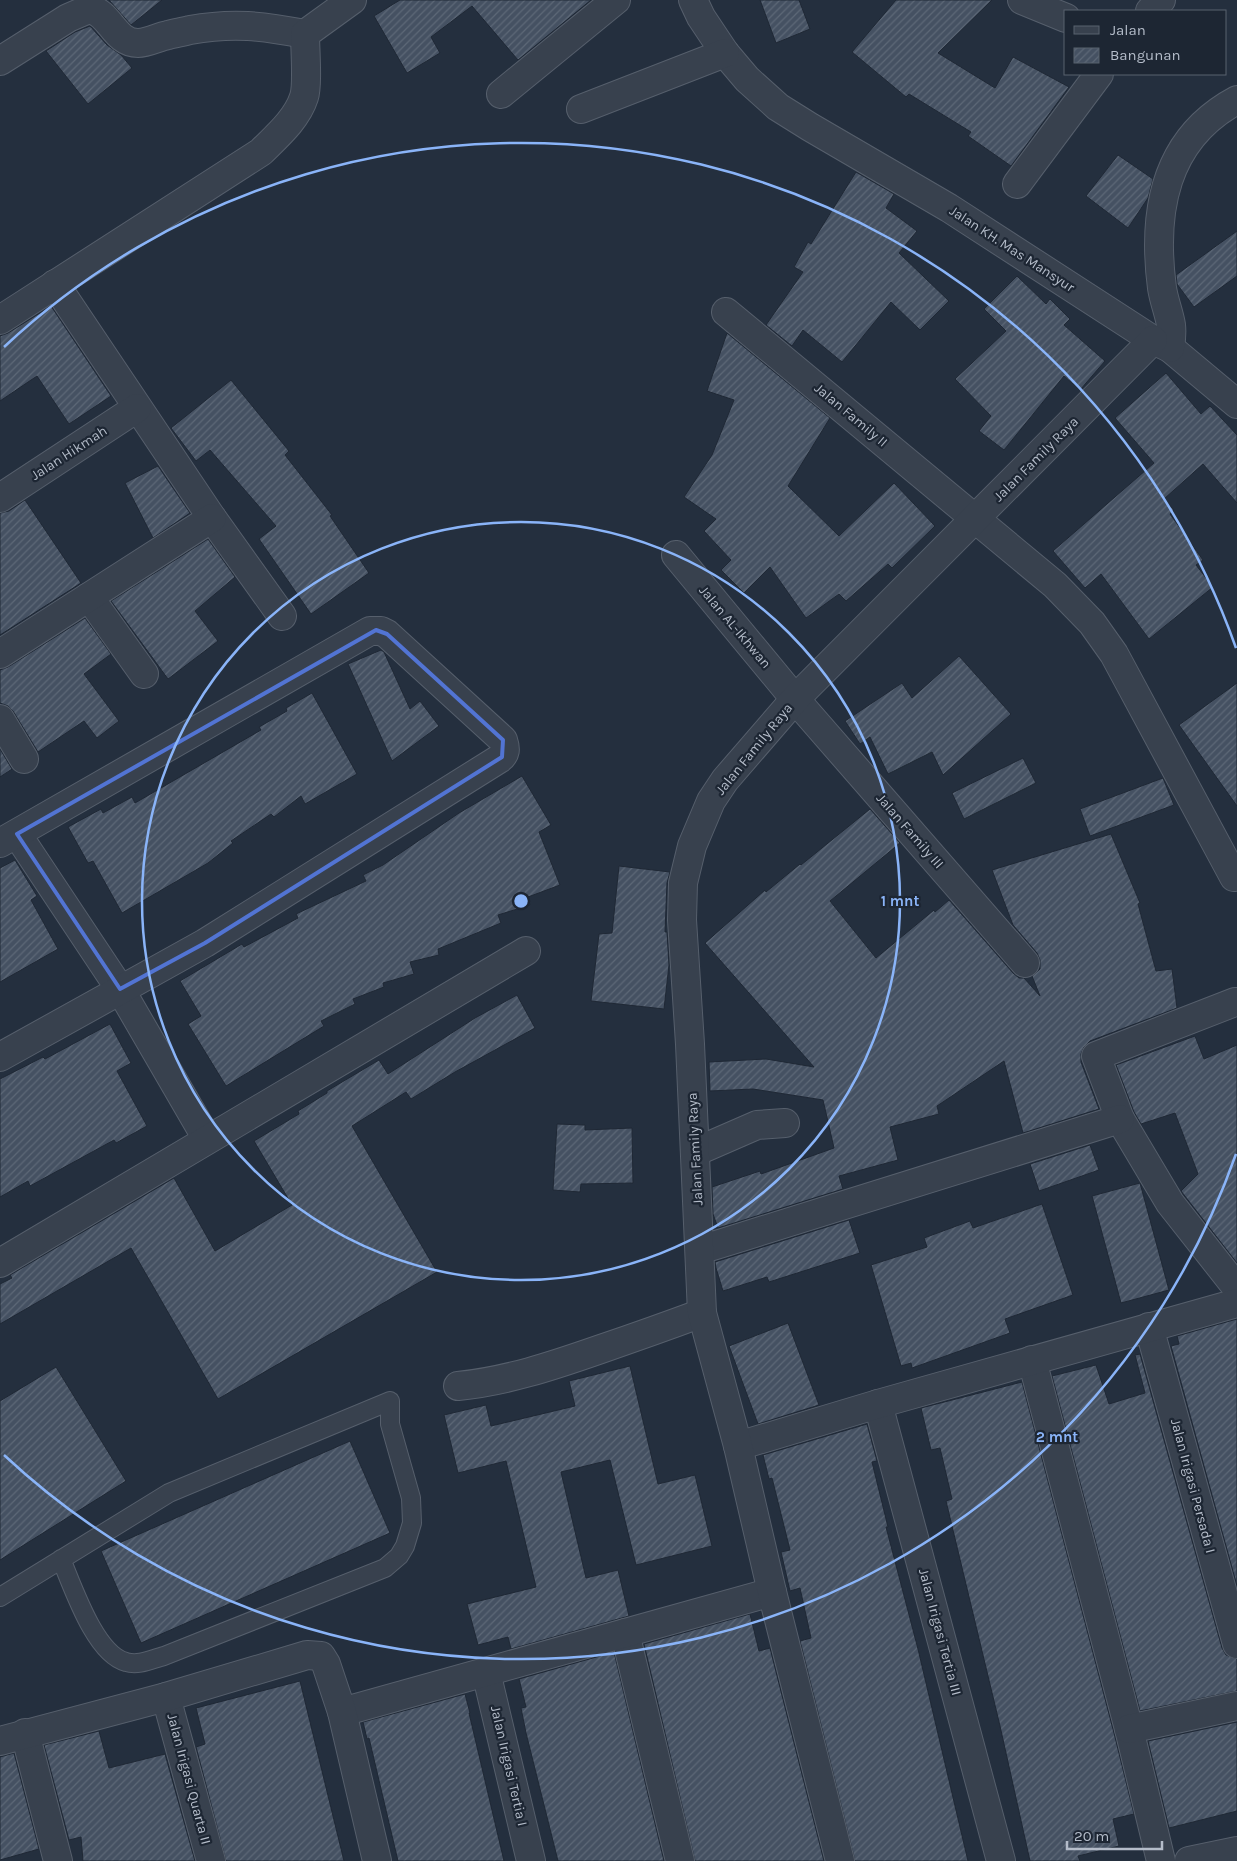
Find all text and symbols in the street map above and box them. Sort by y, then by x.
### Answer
legend [1064,10,1227,75]
text: Jalan [1110,21,1146,39]
text: Bangunan [1110,46,1181,64]
street label: Jalan KH. Mas Mansyur [946,202,1079,296]
street label: Jalan Family II [811,379,891,451]
street label: Jalan Family Raya [990,413,1082,505]
street label: Jalan Hikmah [28,422,110,484]
street label: Jalan AL-Ikhwan [695,582,775,672]
street label: Jalan Family Raya [712,700,796,798]
street label: Jalan Family III [873,790,947,872]
centre of rings [512,892,530,910]
text: 1 mnt [881,892,919,910]
street label: Jalan Family Raya [684,1092,706,1206]
street label: Jalan Irigasi Persada I [1167,1417,1219,1555]
text: 2 mnt [1036,1428,1078,1446]
street label: Jalan Irigasi Tertia III [915,1567,965,1697]
street label: Jalan Irigasi Tertia I [487,1704,531,1828]
street label: Jalan Irigasi Quarta II [163,1712,215,1846]
scale bar [1067,1818,1162,1850]
text: 20 m [1074,1827,1109,1845]

